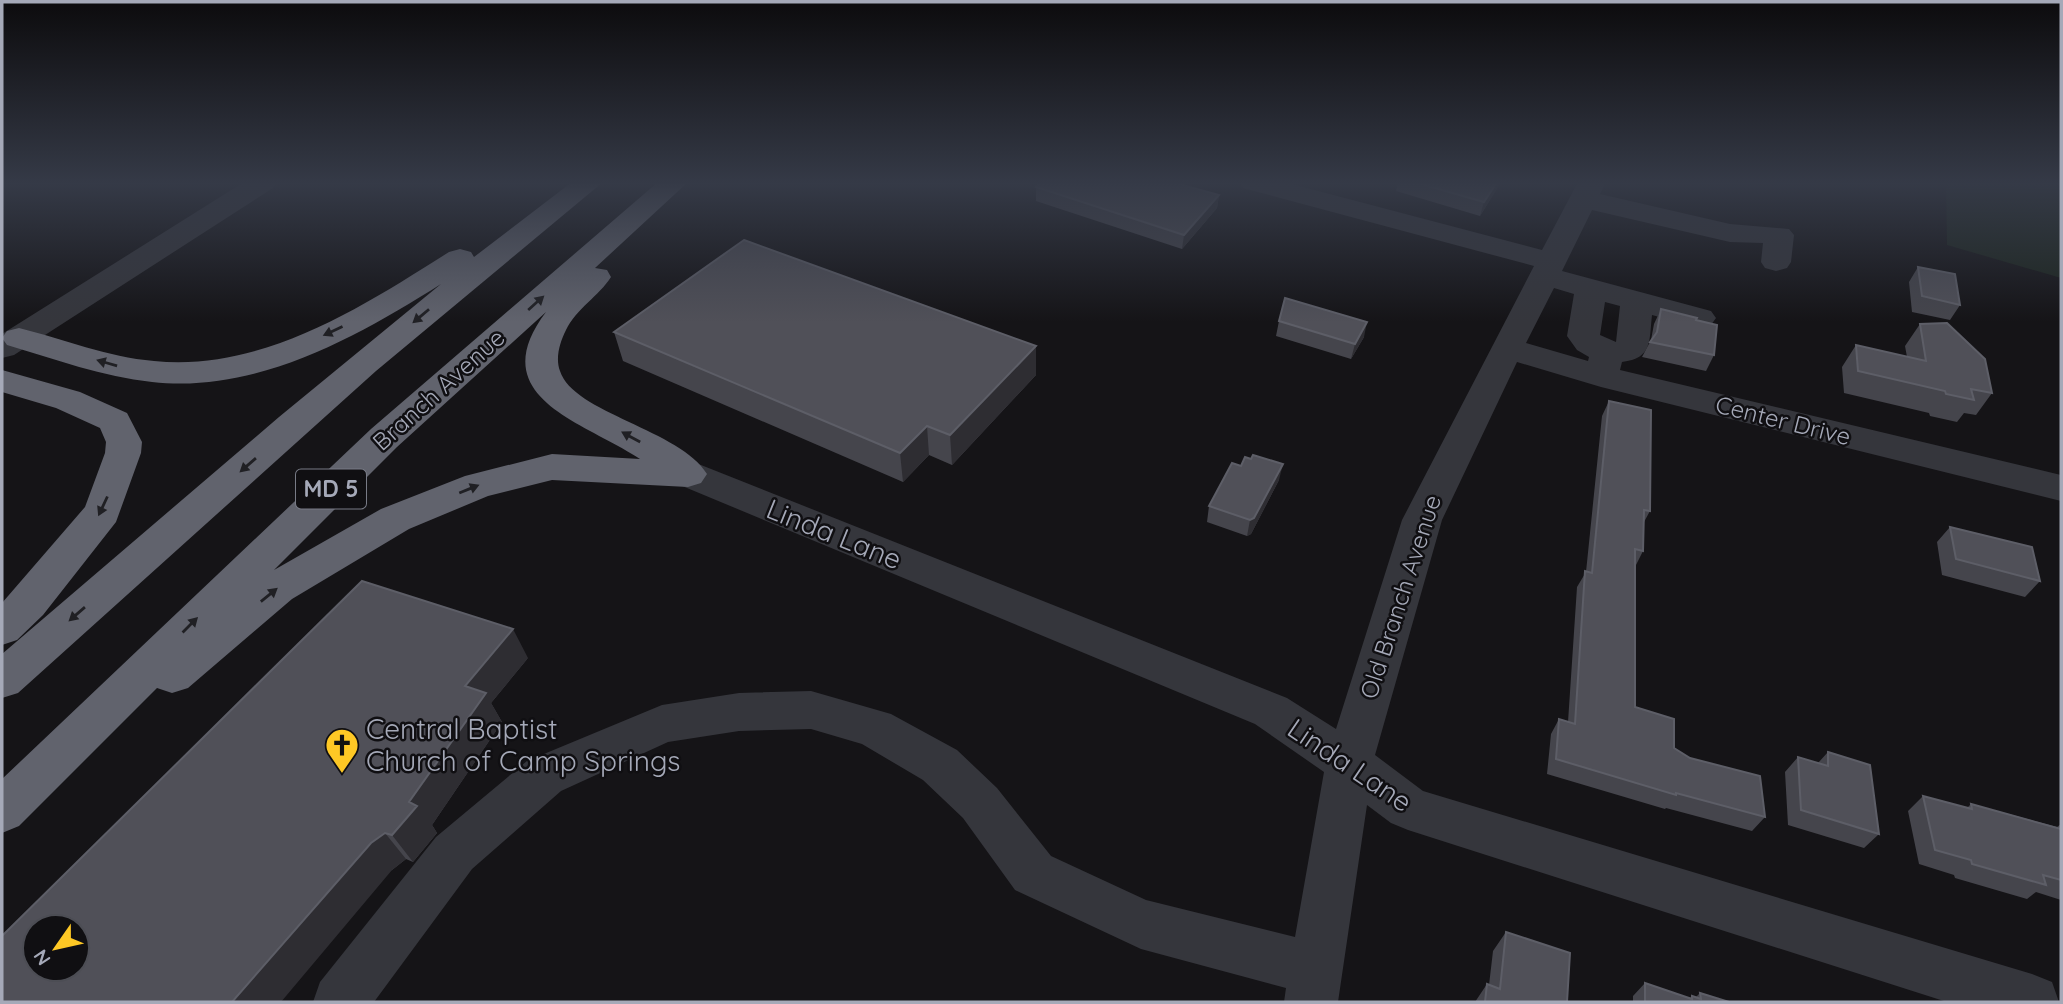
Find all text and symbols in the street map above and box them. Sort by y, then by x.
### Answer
one-way arrow [527,295,545,311]
one-way arrow [412,308,429,323]
street label: Branch Avenue [366,322,511,457]
one-way arrow [323,325,343,337]
one-way arrow [96,358,117,368]
street label: Center Drive [1713,389,1854,451]
one-way arrow [621,431,641,443]
one-way arrow [240,457,257,472]
road number: MD 5 [296,470,366,509]
one-way arrow [458,483,479,494]
street label: Linda Lane [762,491,907,576]
street label: Old Branch Avenue [1353,491,1447,702]
one-way arrow [97,496,109,516]
one-way arrow [259,588,277,603]
one-way arrow [68,606,85,621]
one-way arrow [181,618,198,634]
street label: Linda Lane [1281,710,1419,819]
place label: Central Baptist Church of Camp Springs [366,711,680,778]
church icon: Central Baptist Church of Camp Springs [323,726,361,775]
north arrow [21,913,91,983]
text: N [28,945,56,970]

